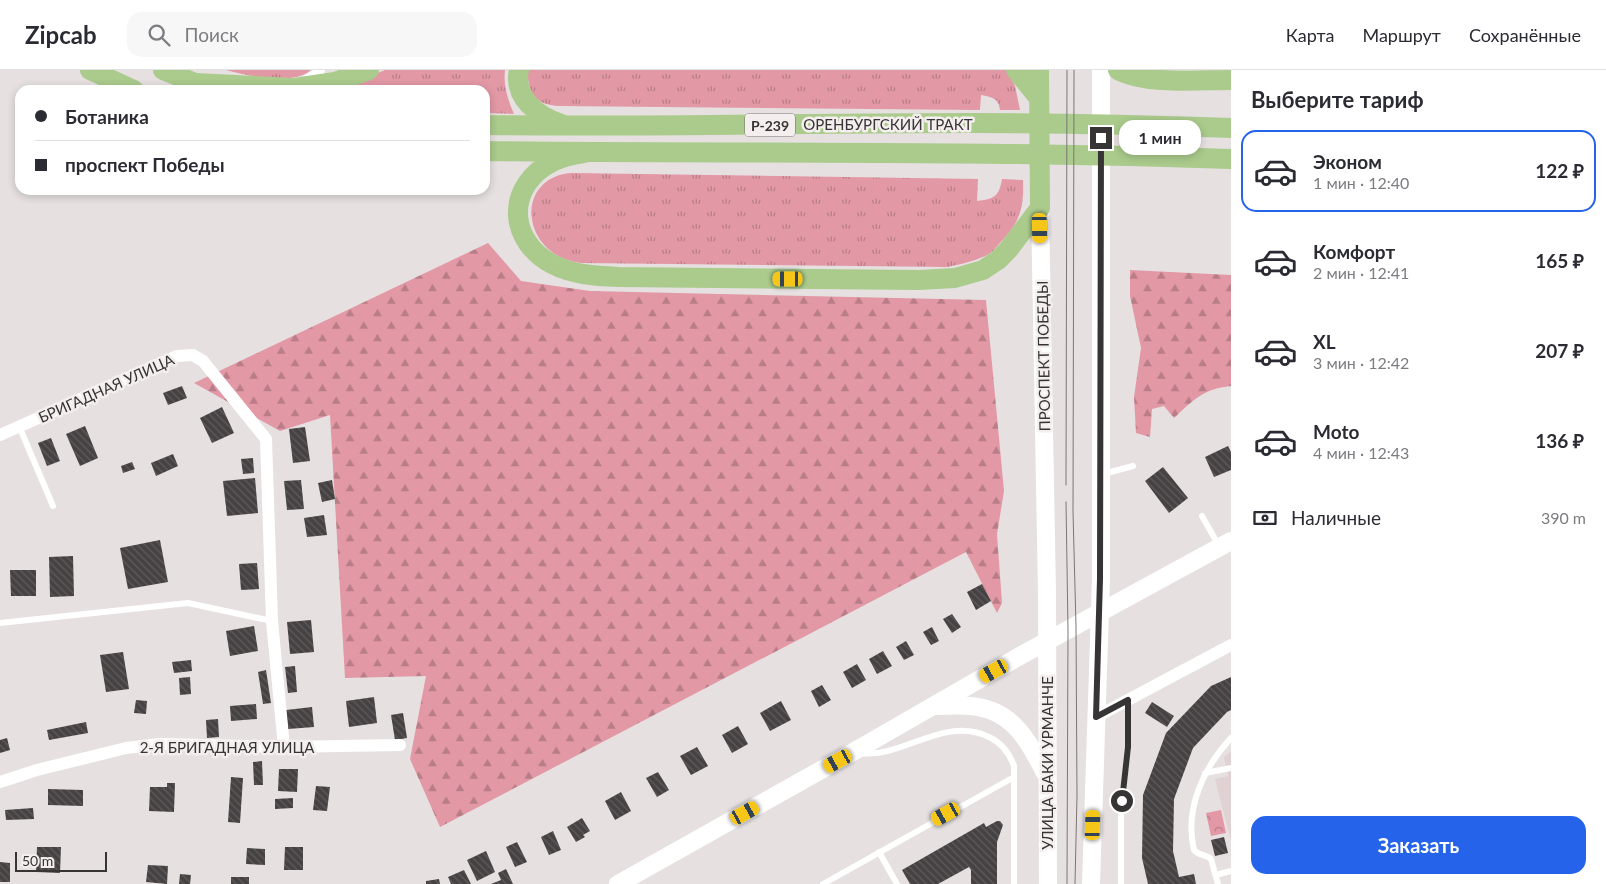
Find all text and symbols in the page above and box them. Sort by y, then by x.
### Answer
search box [127,12,477,57]
text: Zipcab [25,20,97,49]
icon: search [145,21,173,49]
text: Поиск [185,23,239,46]
text: Карта [1286,24,1334,46]
text: Маршрут [1362,24,1441,46]
text: Сохранённые [1469,24,1581,46]
text: Выберите тариф [1251,86,1424,113]
text: Ботаника [65,105,149,128]
road number: Р-239 [745,114,795,136]
street label: ОРЕНБУРГСКИЙ ТРАКТ [803,115,973,133]
callout: 1 мин [1118,120,1201,156]
route end [1090,127,1112,149]
text: 1 мин [1138,128,1182,147]
icon: car [1253,149,1298,194]
text: Эконом [1313,150,1382,173]
text: проспект Победы [65,153,225,176]
text: 122 ₽ [1535,159,1584,182]
text: 1 мин · 12:40 [1313,173,1409,192]
car [1032,213,1047,243]
icon: car [1253,239,1298,284]
text: Комфорт [1313,240,1395,263]
text: 165 ₽ [1535,249,1584,272]
text: 2 мин · 12:41 [1313,263,1409,282]
car [773,272,803,287]
street label: ПРОСПЕКТ ПОБЕДЫ [1033,280,1053,432]
icon: car [1253,329,1298,374]
text: XL [1313,330,1336,353]
text: 207 ₽ [1535,339,1584,362]
street label: БРИГАДНАЯ УЛИЦА [35,350,177,426]
text: 3 мин · 12:42 [1313,353,1409,372]
icon: car [1253,419,1298,464]
text: Moto [1313,420,1359,443]
text: 136 ₽ [1535,429,1584,452]
text: 4 мин · 12:43 [1313,443,1409,462]
icon: cash [1251,504,1279,532]
text: Наличные [1291,506,1381,529]
text: 390 m [1541,508,1586,527]
car [977,657,1010,685]
street label: УЛИЦА БАКИ УРМАНЧЕ [1038,676,1056,850]
street label: 2-Я БРИГАДНАЯ УЛИЦА [140,738,315,756]
car [821,747,854,775]
route start [1111,790,1133,812]
car [728,799,761,827]
car [929,800,962,828]
car [1084,810,1101,840]
button: Заказать [1251,816,1586,874]
scale bar [15,849,108,872]
text: 50 m [22,852,53,869]

